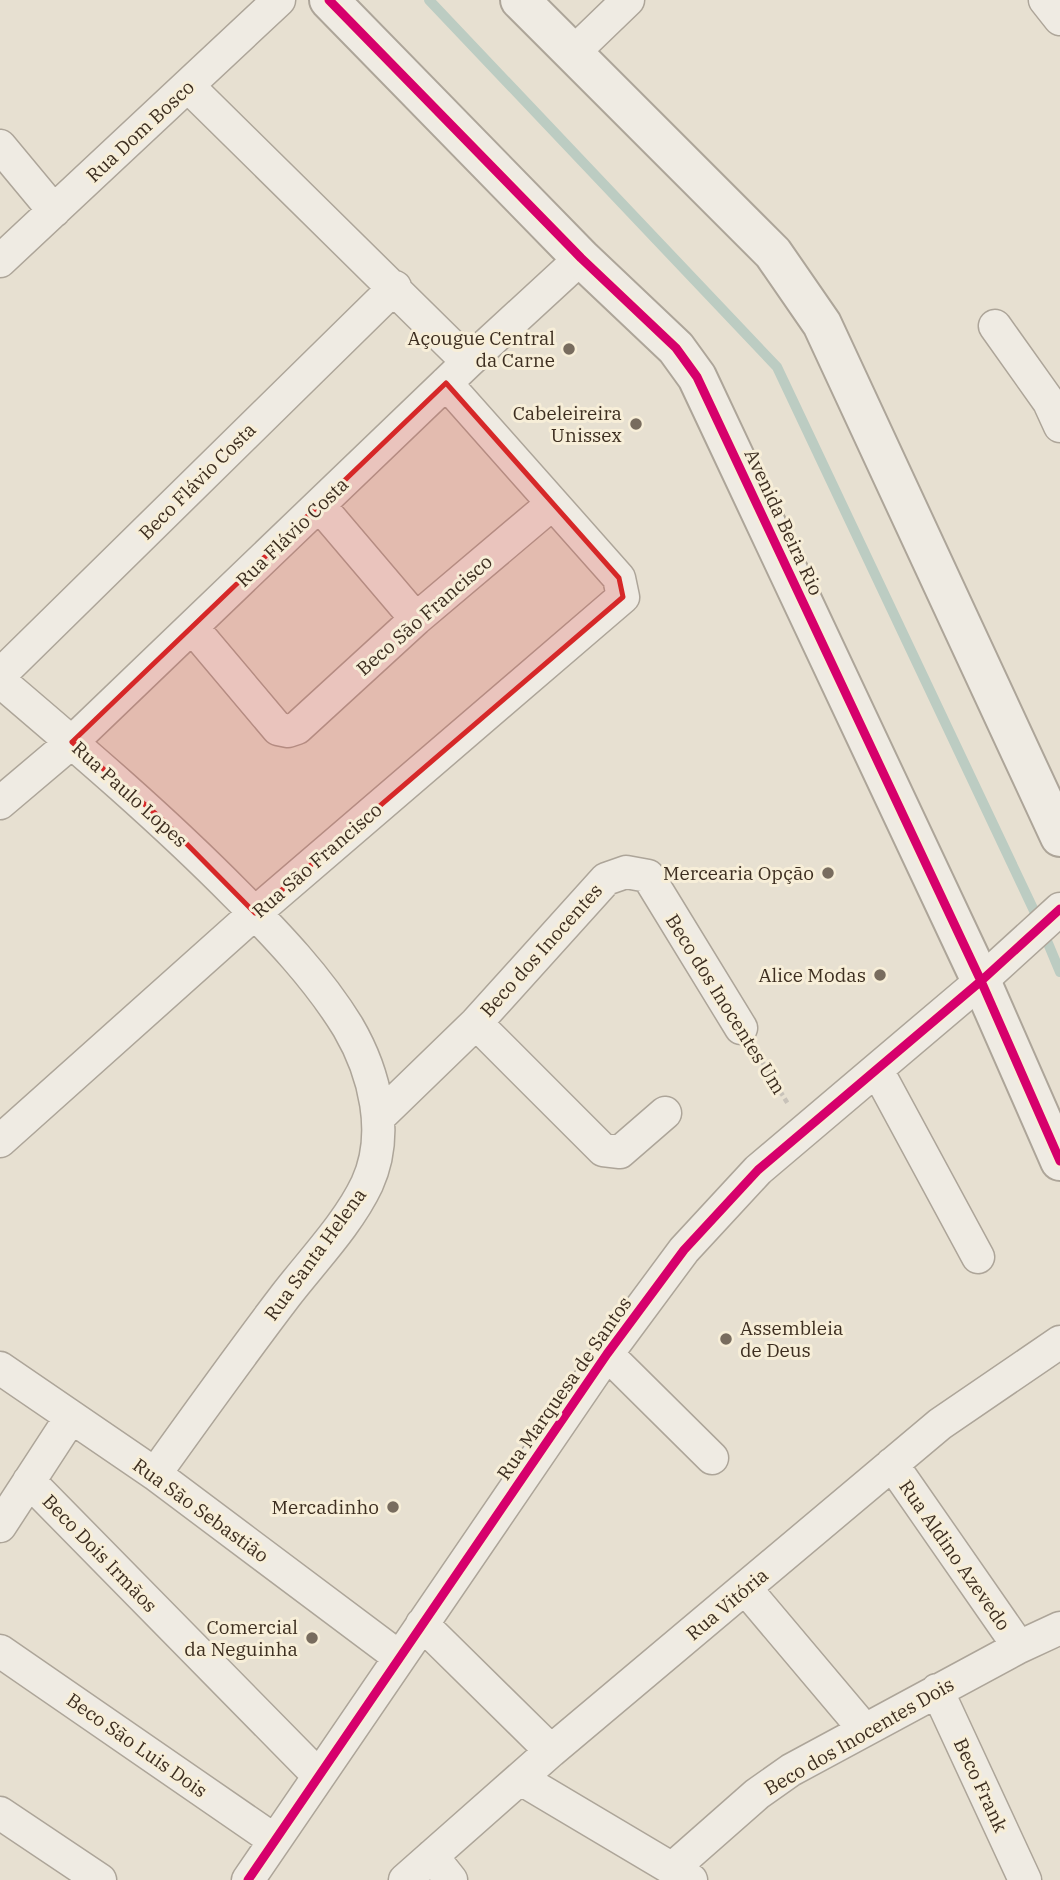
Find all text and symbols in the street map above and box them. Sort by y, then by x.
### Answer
street label: Rua Dom Bosco [81,75,199,187]
place label: Açougue Central da Carne [408,326,555,372]
marker: Açougue Central da Carne [561,341,577,357]
place label: Cabeleireira Unissex [513,401,622,447]
marker: Cabeleireira Unissex [628,416,644,432]
street label: Beco Flávio Costa [133,417,261,545]
street label: Avenida Beira Rio [740,445,828,599]
street label: Rua Flávio Costa [231,472,353,592]
street label: Beco São Francisco [351,549,497,681]
street label: Rua Paulo Lopes [67,736,193,852]
street label: Rua São Francisco [247,797,387,923]
place label: Mercearia Opção [663,861,814,885]
marker: Mercearia Opção [820,865,836,881]
street label: Beco dos Inocentes [475,878,607,1022]
street label: Beco dos Inocentes Um [661,910,791,1098]
place label: Alice Modas [759,963,866,987]
marker: Alice Modas [872,967,888,983]
street label: Rua Santa Helena [259,1183,371,1325]
street label: Rua Marquesa de Santos [492,1292,636,1484]
place label: Assembleia de Deus [740,1316,843,1362]
marker: Assembleia de Deus [718,1331,734,1347]
street label: Rua São Sebastião [128,1453,274,1567]
street label: Rua Aldino Azevedo [894,1475,1016,1635]
street label: Beco Dois Irmãos [38,1489,162,1617]
place label: Mercadinho [271,1495,379,1519]
marker: Mercadinho [385,1499,401,1515]
street label: Rua Vitória [681,1563,773,1645]
place label: Comercial da Neguinha [184,1615,298,1661]
marker: Comercial da Neguinha [304,1630,320,1646]
street label: Beco dos Inocentes Dois [760,1672,958,1800]
street label: Beco São Luis Dois [62,1687,212,1803]
street label: Beco Frank [949,1734,1013,1836]

